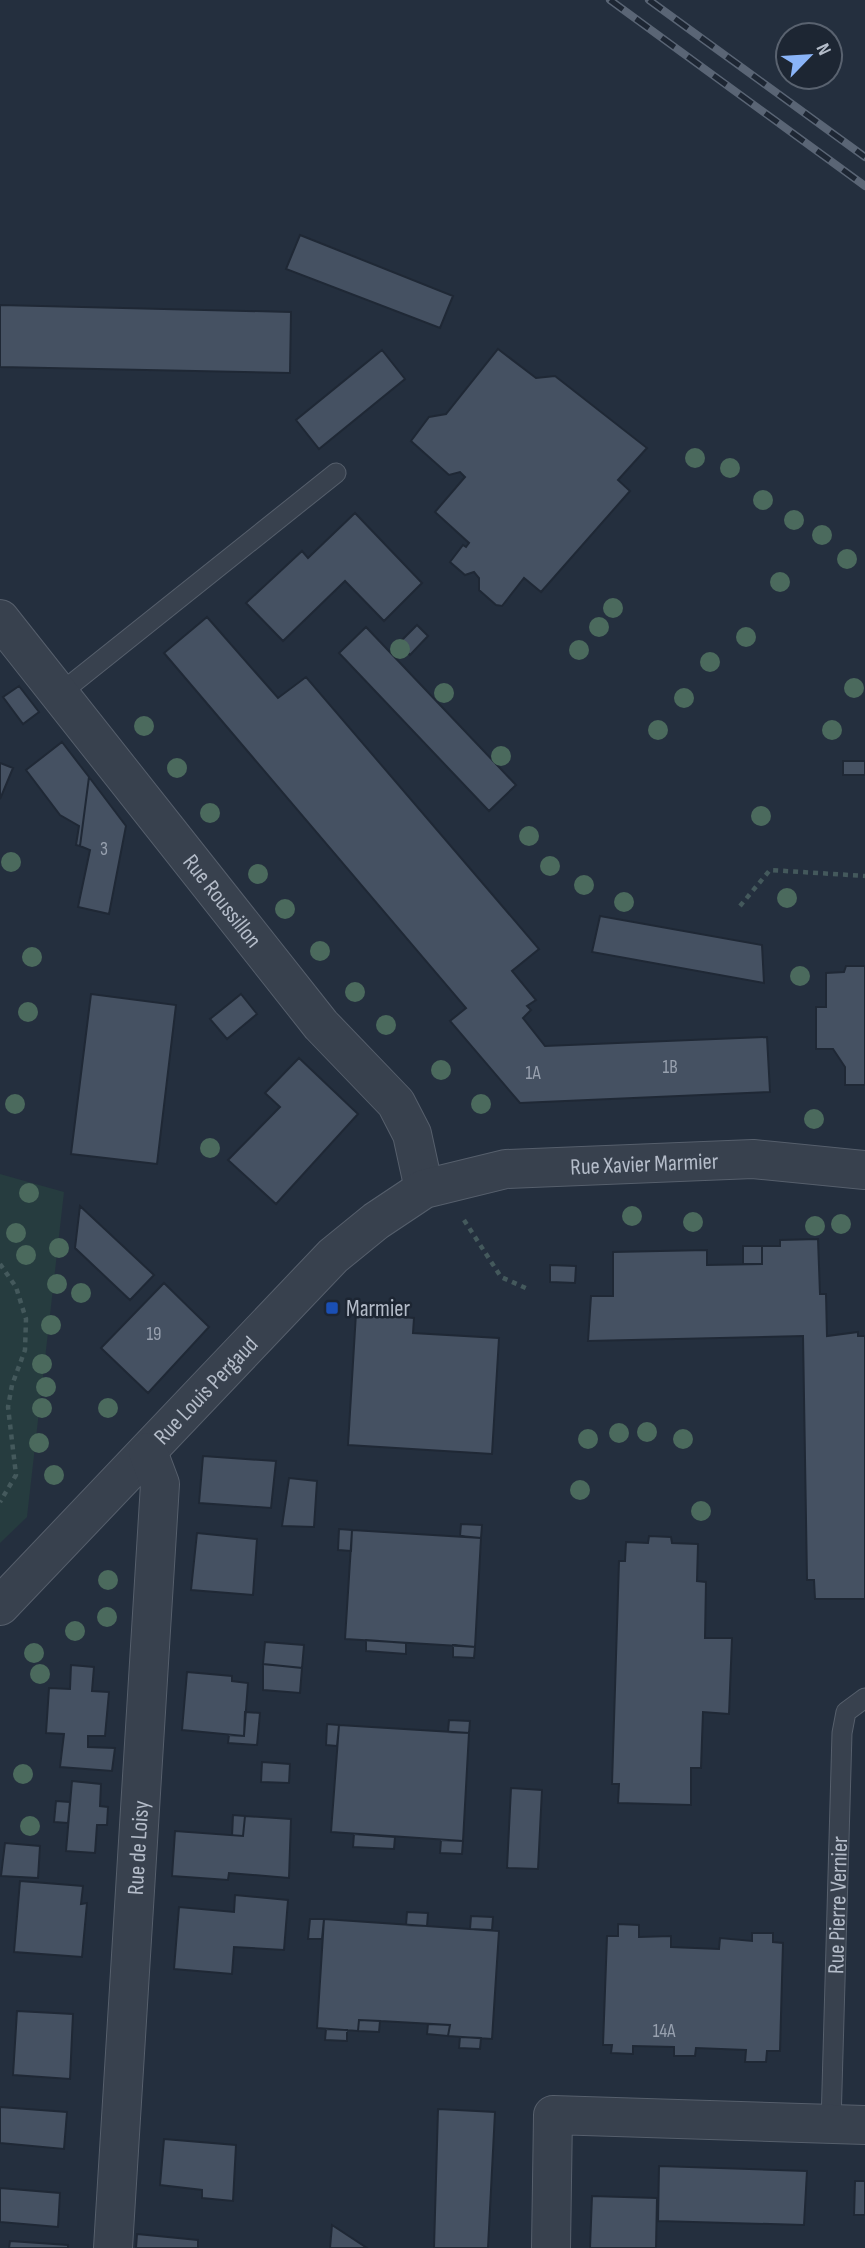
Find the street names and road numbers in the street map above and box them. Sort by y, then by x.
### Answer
street label: Rue Roussillon [176,849,267,954]
street label: Rue Xavier Marmier [570,1147,719,1181]
street label: Rue Louis Pergaud [148,1331,264,1451]
street label: Rue de Loisy [122,1799,156,1896]
street label: Rue Pierre Vernier [822,1836,854,1974]

